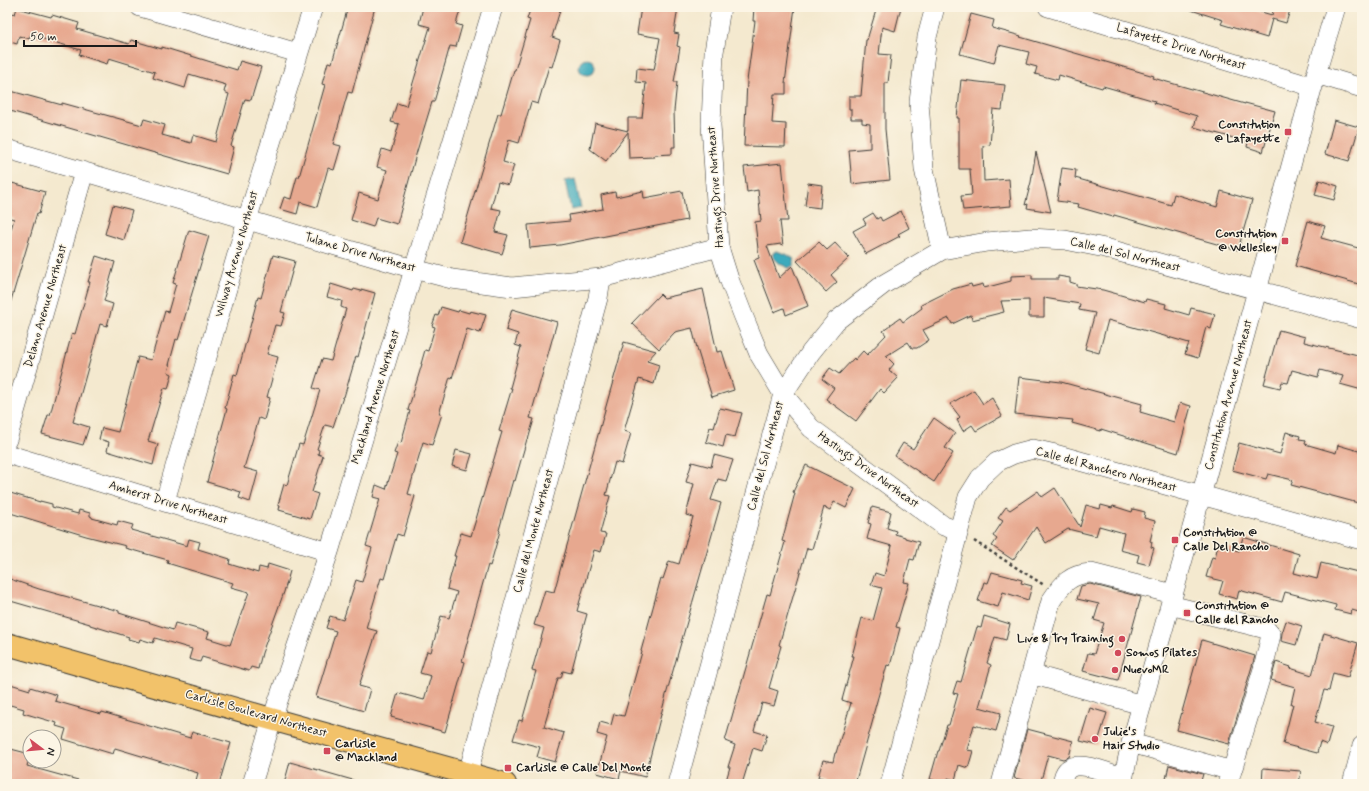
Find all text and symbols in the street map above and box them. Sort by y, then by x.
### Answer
street label: Lafayette Drive Northeast [1114,20,1248,75]
scale bar [24,22,136,48]
text: 50 m [30,29,57,45]
place label: Constitution @ Lafayette [1214,117,1280,147]
street label: Hastings Drive Northeast [704,125,729,248]
marker: Constitution @ Lafayette [1283,127,1293,137]
street label: Wilway Avenue Northeast [211,188,263,319]
place label: Constitution @ Wellesley [1215,226,1277,256]
street label: Tulane Drive Northeast [303,230,418,277]
street label: Calle del Sol Northeast [1068,234,1182,277]
marker: Constitution @ Wellesley [1280,236,1290,246]
street label: Delano Avenue Northeast [21,242,71,370]
street label: Constitution Avenue Northeast [1201,317,1257,472]
street label: Mackland Avenue Northeast [348,327,404,466]
street label: Calle del Sol Northeast [744,399,789,513]
street label: Hastings Drive Northeast [813,428,922,513]
street label: Calle del Ranchero Northeast [1034,443,1179,497]
street label: Calle del Monte Northeast [510,467,558,595]
street label: Amherst Drive Northeast [107,477,230,529]
place label: Constitution @ Calle Del Rancho [1183,525,1269,555]
marker: Constitution @ Calle Del Rancho [1170,535,1180,545]
place label: Constitution @ Calle del Rancho [1195,598,1279,628]
marker: Constitution @ Calle del Rancho [1182,608,1192,618]
place label: Live & Try Training [1017,631,1114,648]
marker: Live & Try Training [1117,634,1127,644]
place label: Somos Pilates [1126,645,1198,661]
marker: Somos Pilates [1113,648,1123,658]
place label: NuevoMR [1123,662,1169,678]
marker: NuevoMR [1110,665,1120,675]
street label: Carlisle Boulevard Northeast [183,686,330,742]
place label: Julie's Hair Studio [1103,724,1160,754]
north arrow [22,729,62,769]
marker: Julie's Hair Studio [1090,734,1100,744]
place label: Carlisle @ Mackland [335,736,397,766]
text: N [43,746,58,757]
marker: Carlisle @ Mackland [322,746,332,756]
place label: Carlisle @ Calle Del Monte [516,760,652,776]
marker: Carlisle @ Calle Del Monte [503,763,513,773]

